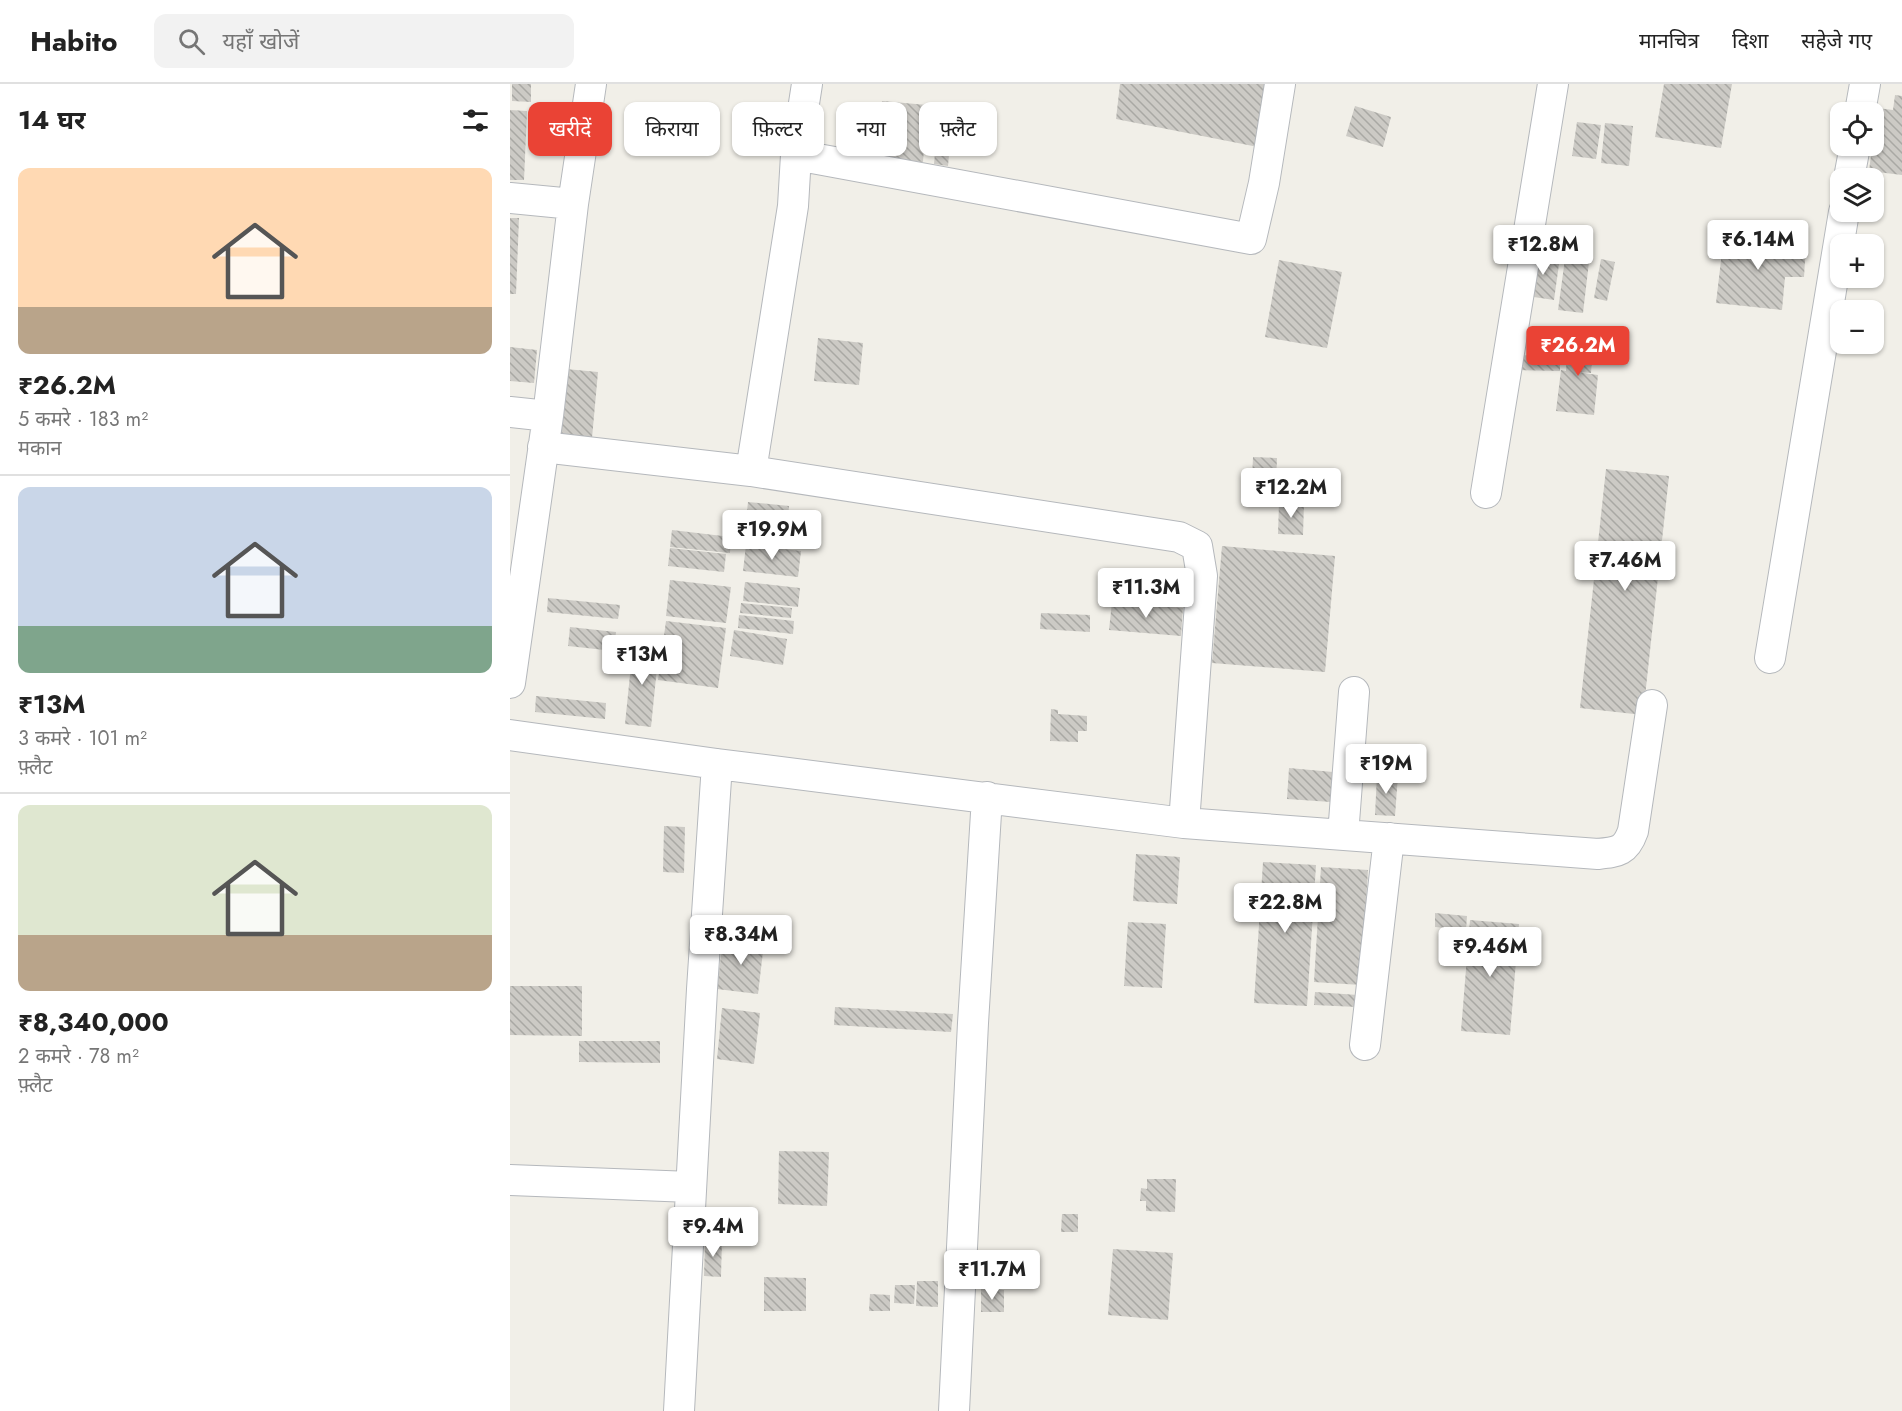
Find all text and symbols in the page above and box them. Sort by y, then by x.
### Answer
search box [154,14,574,68]
text: Habito [30,21,118,62]
icon: search [175,25,208,58]
text: यहाँ खोजें [223,25,299,57]
text: मानचित्र [1639,26,1699,56]
text: दिशा [1732,26,1768,56]
text: सहेजे गए [1801,26,1872,56]
text: 14 घर [18,101,86,139]
chip: खरीदें [528,102,612,156]
chip: किराया [624,102,720,156]
chip: फ़िल्टर [732,102,824,156]
chip: नया [836,102,907,156]
chip: फ़्लैट [919,102,997,156]
map controls [1830,102,1884,354]
button: locate [1830,102,1884,156]
icon: filters [459,104,492,137]
button: layers [1830,168,1884,222]
icon: home [201,207,309,315]
pin: ₹6.14M [1709,220,1807,271]
pin: ₹12.8M [1494,225,1592,276]
text: ₹6.14M [1721,225,1795,254]
text: ₹12.8M [1507,230,1579,259]
button: + [1830,234,1884,288]
button: − [1830,300,1884,354]
pin: ₹26.2M [1529,326,1627,377]
text: ₹26.2M [1540,331,1616,360]
text: ₹26.2M [18,366,116,404]
text: 5 कमरे · 183 m² [18,405,148,434]
text: मकान [18,434,62,463]
pin: ₹12.2M [1242,468,1340,519]
text: ₹12.2M [1255,473,1327,502]
pin: ₹19.9M [723,510,821,561]
text: ₹19.9M [736,515,808,544]
icon: home [201,526,309,634]
pin: ₹7.46M [1576,541,1674,592]
text: ₹7.46M [1588,546,1662,575]
pin: ₹11.3M [1097,568,1195,619]
text: ₹11.3M [1112,573,1180,602]
pin: ₹13M [606,635,678,686]
text: ₹13M [616,640,668,669]
text: ₹13M [18,685,85,723]
text: 3 कमरे · 101 m² [18,724,147,753]
pin: ₹19M [1350,744,1422,795]
text: ₹19M [1360,749,1412,778]
text: फ़्लैट [18,753,53,782]
icon: home [201,844,309,952]
pin: ₹22.8M [1236,883,1334,934]
text: ₹22.8M [1248,888,1322,917]
pin: ₹8.34M [692,915,790,966]
text: ₹8.34M [704,920,778,949]
pin: ₹9.46M [1441,927,1539,978]
text: ₹9.46M [1452,932,1528,961]
text: ₹8,340,000 [18,1003,169,1041]
text: 2 कमरे · 78 m² [18,1042,139,1071]
text: फ़्लैट [18,1071,53,1100]
pin: ₹9.4M [671,1207,755,1258]
text: ₹9.4M [682,1212,744,1241]
pin: ₹11.7M [943,1250,1041,1301]
text: ₹11.7M [958,1255,1026,1284]

